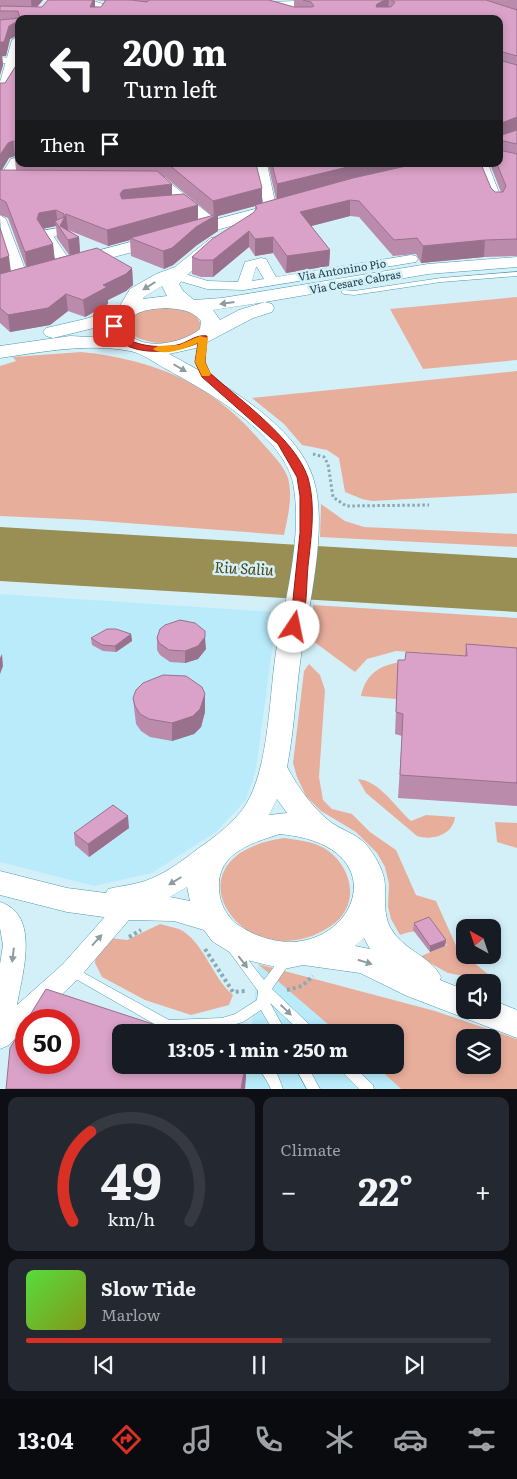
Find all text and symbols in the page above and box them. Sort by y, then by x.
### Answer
text: 200 m [123,25,227,77]
icon: left [40,35,105,100]
text: Turn left [123,72,217,105]
text: Then [40,130,86,158]
icon: arrive [96,130,124,158]
street label: Via Antonino Pio [297,254,387,284]
street label: Via Cesare Cabras [308,265,402,297]
one-way arrow [142,281,155,290]
one-way arrow [218,300,234,308]
pin [93,305,135,347]
icon: arrive [100,312,128,340]
one-way arrow [173,364,188,372]
water label: Riu Saliu [214,554,274,581]
position arrow [267,600,319,652]
one-way arrow [168,876,181,885]
north arrow [456,919,501,964]
map controls [456,919,501,1074]
one-way arrow [92,934,103,947]
one-way arrow [9,947,17,963]
one-way arrow [238,955,248,969]
one-way arrow [357,958,372,966]
button: sound [456,974,501,1019]
one-way arrow [280,1004,292,1016]
speed limit sign: 50 [15,1009,80,1074]
button: layers [456,1029,501,1074]
text: 13:05 · 1 min · 250 m [168,1035,348,1063]
text: Climate [281,1137,341,1161]
text: 49 [101,1139,162,1216]
text: 22° [358,1161,413,1218]
text: − [281,1169,297,1211]
text: + [475,1169,491,1211]
text: km/h [107,1205,155,1232]
text: Slow Tide [101,1274,196,1302]
text: Marlow [101,1302,161,1326]
icon: previous [90,1351,118,1379]
icon: pause [245,1351,273,1379]
icon: next [400,1351,428,1379]
icon: directions [109,1422,144,1457]
icon: music [180,1422,215,1457]
icon: phone [251,1422,286,1457]
icon: climate [322,1422,357,1457]
icon: car [393,1422,428,1457]
icon: filters [464,1422,499,1457]
text: 13:04 [18,1423,73,1456]

